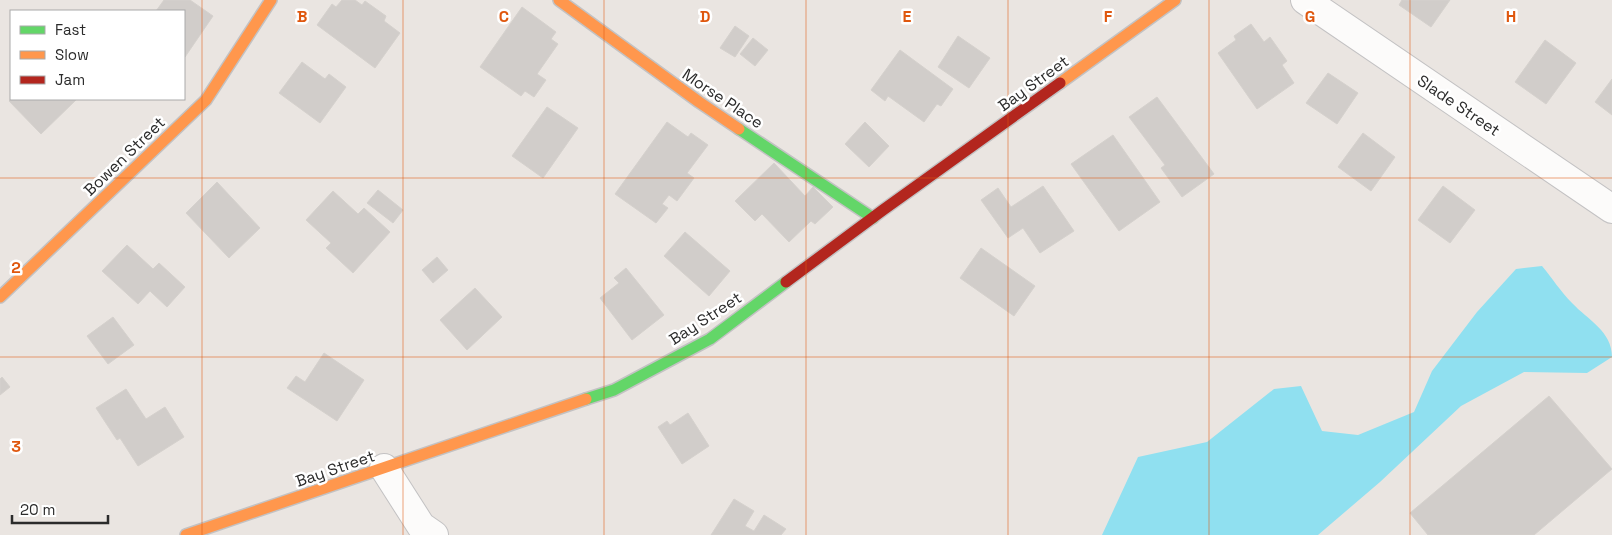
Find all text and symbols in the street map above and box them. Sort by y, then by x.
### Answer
text: B [297,6,307,27]
text: C [499,6,509,27]
text: D [700,6,710,27]
text: E [903,6,912,27]
text: F [1104,6,1113,27]
text: G [1305,6,1315,27]
text: H [1506,6,1516,27]
legend [10,10,185,100]
text: Fast [55,20,86,39]
text: Slow [55,45,89,64]
street label: Bay Street [994,51,1073,116]
street label: Morse Place [678,64,767,133]
text: Jam [55,70,85,89]
street label: Slade Street [1413,70,1504,141]
street label: Bowen Street [79,112,170,200]
text: 2 [11,257,21,278]
street label: Bay Street [665,287,746,350]
text: 3 [11,436,21,457]
street label: Bay Street [293,445,378,492]
scale bar [12,492,109,524]
text: 20 m [20,500,55,519]

